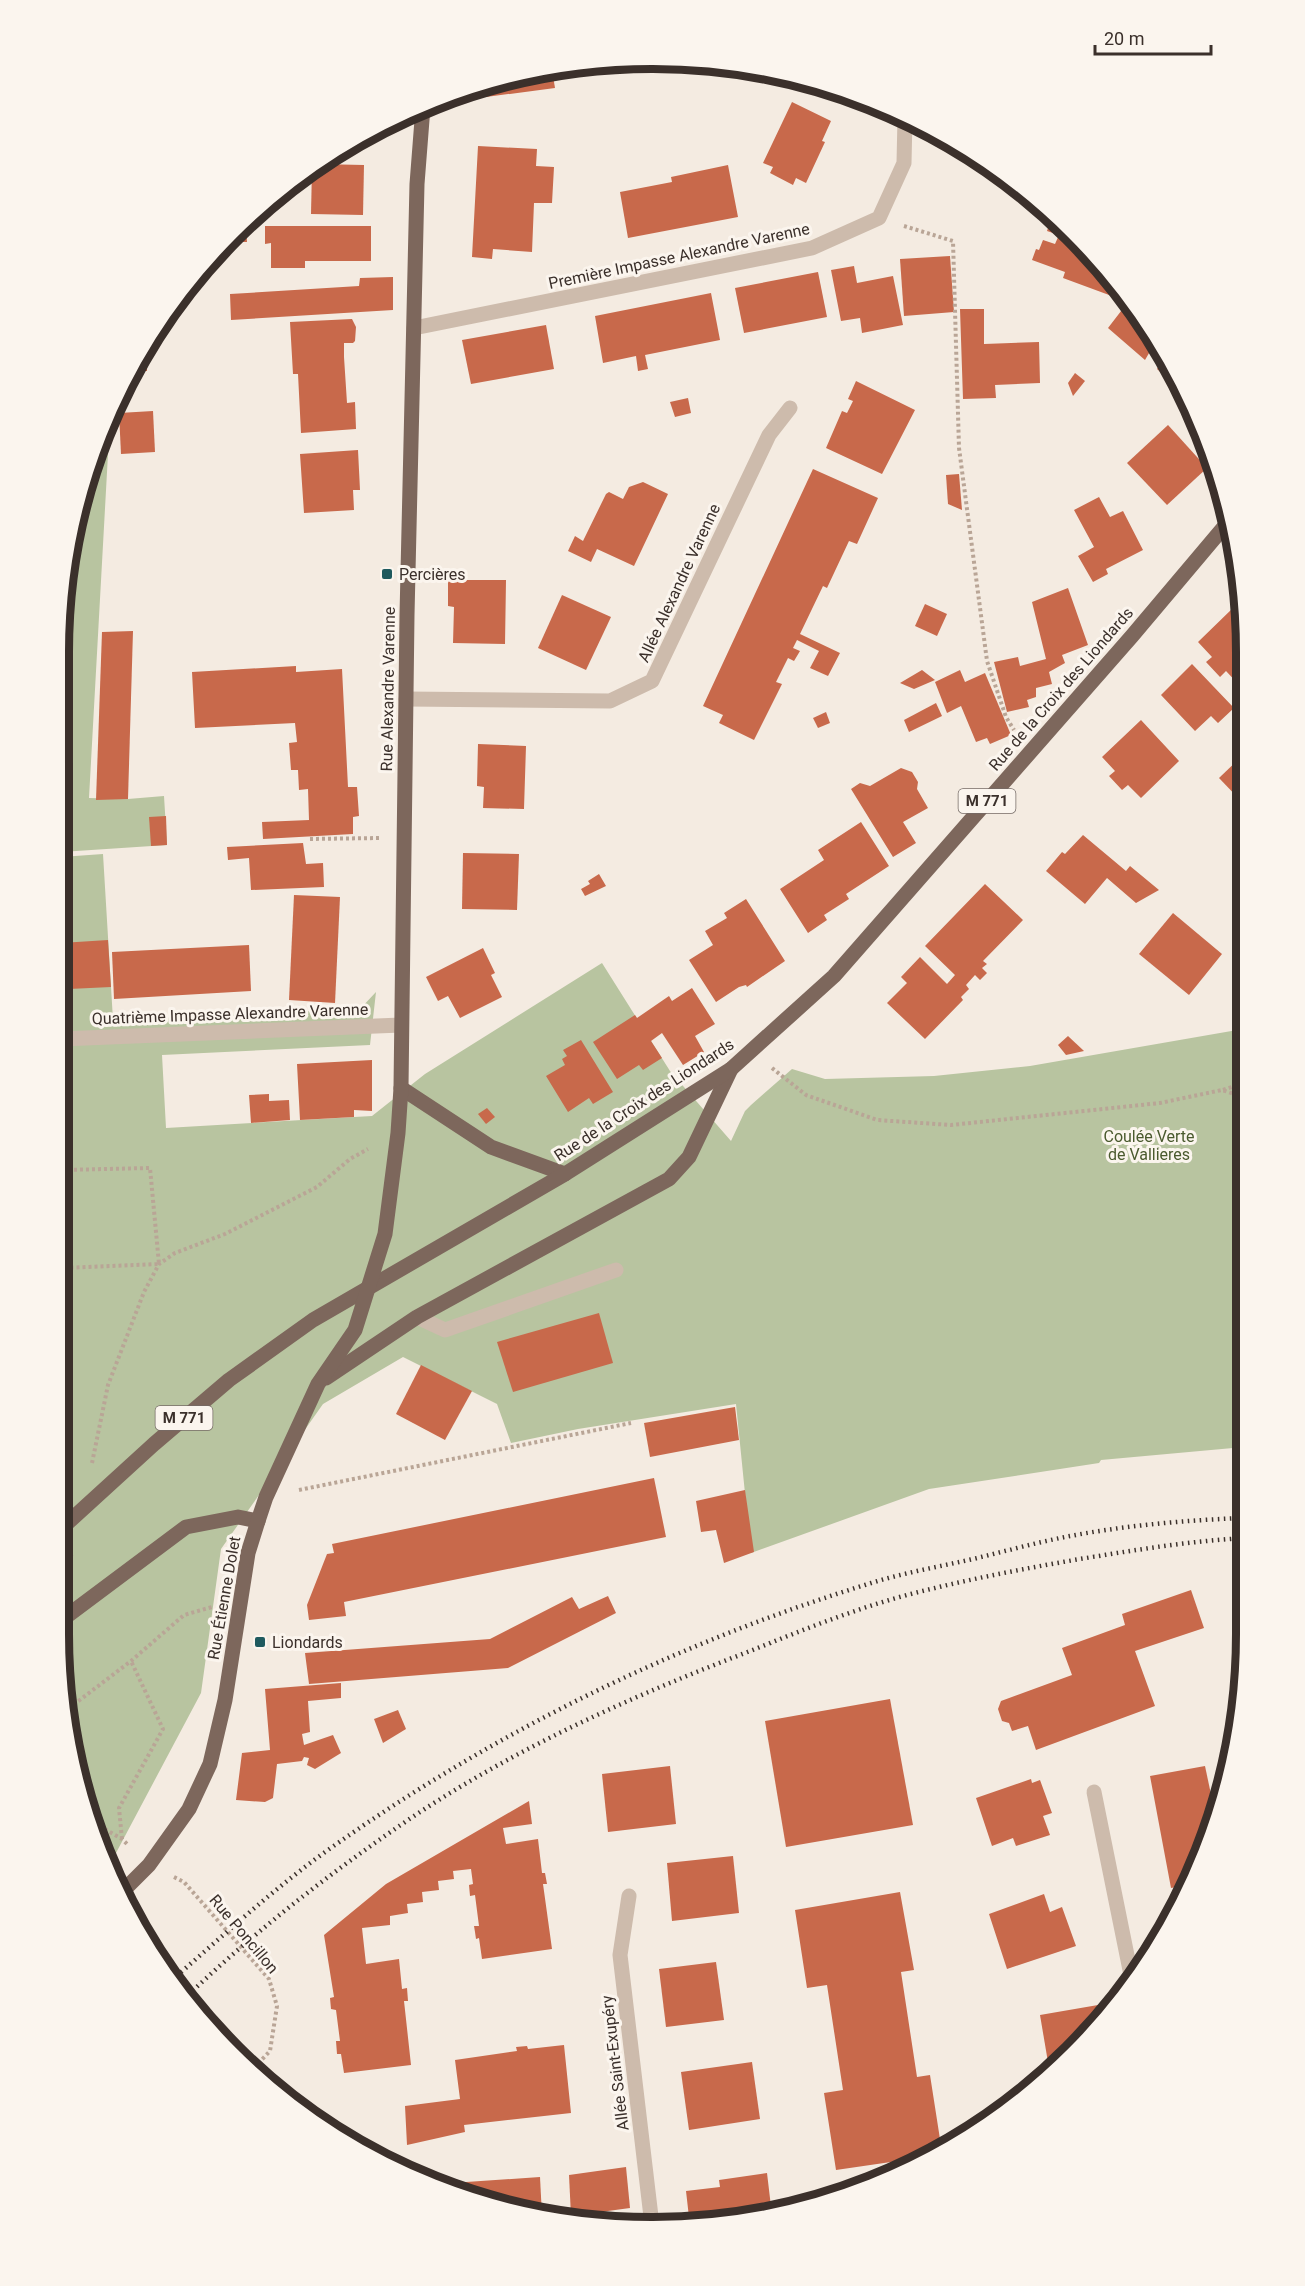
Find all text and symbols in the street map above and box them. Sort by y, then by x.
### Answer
scale bar [1095,18,1210,56]
text: 20 m [1104,28,1144,49]
street label: Première Impasse Alexandre Varenne [547,219,811,293]
street label: Allée Alexandre Varenne [634,501,724,665]
place label: Percières [399,565,466,584]
marker: Percières [380,567,394,581]
street label: Rue de la Croix des Liondards [985,603,1137,775]
street label: Rue Alexandre Varenne [377,607,399,771]
road number: M 771 [958,789,1016,813]
street label: Quatrième Impasse Alexandre Varenne [91,1000,369,1028]
street label: Rue de la Croix des Liondards [551,1035,737,1165]
park label: Coulée Verte de Vallieres [1103,1127,1195,1164]
road number: M 771 [156,1406,213,1430]
street label: Rue Étienne Dolet [204,1535,244,1661]
place label: Liondards [272,1633,343,1652]
marker: Liondards [253,1635,267,1649]
street label: Rue Poncillon [206,1891,282,1977]
street label: Allée Saint-Exupéry [597,1994,633,2132]

